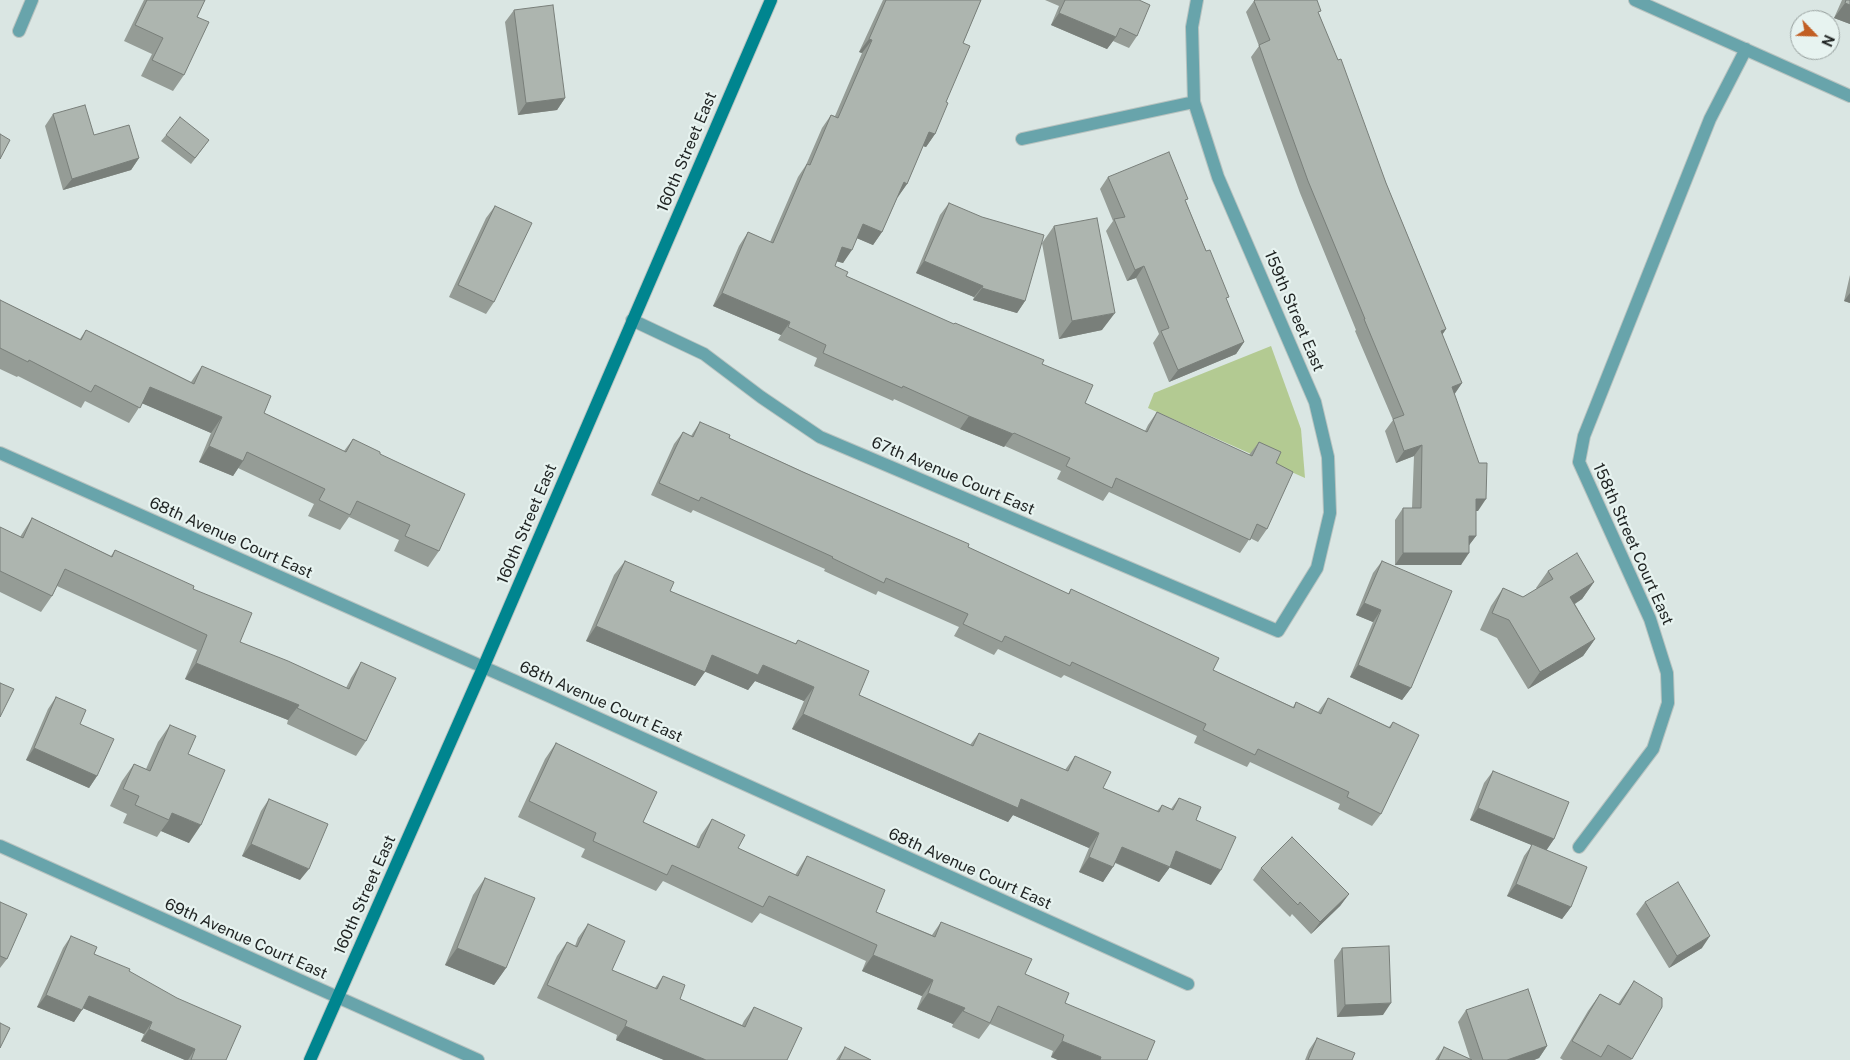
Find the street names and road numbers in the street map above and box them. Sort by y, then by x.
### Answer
street label: 160th Street East [653,89,721,215]
street label: 159th Street East [1260,248,1328,374]
street label: 67th Avenue Court East [868,433,1038,519]
street label: 158th Street Court East [1589,460,1677,628]
street label: 160th Street East [493,461,561,587]
street label: 68th Avenue Court East [146,493,316,583]
street label: 68th Avenue Court East [516,657,686,747]
street label: 68th Avenue Court East [885,824,1055,914]
street label: 160th Street East [330,832,400,958]
street label: 69th Avenue Court East [162,894,330,984]

